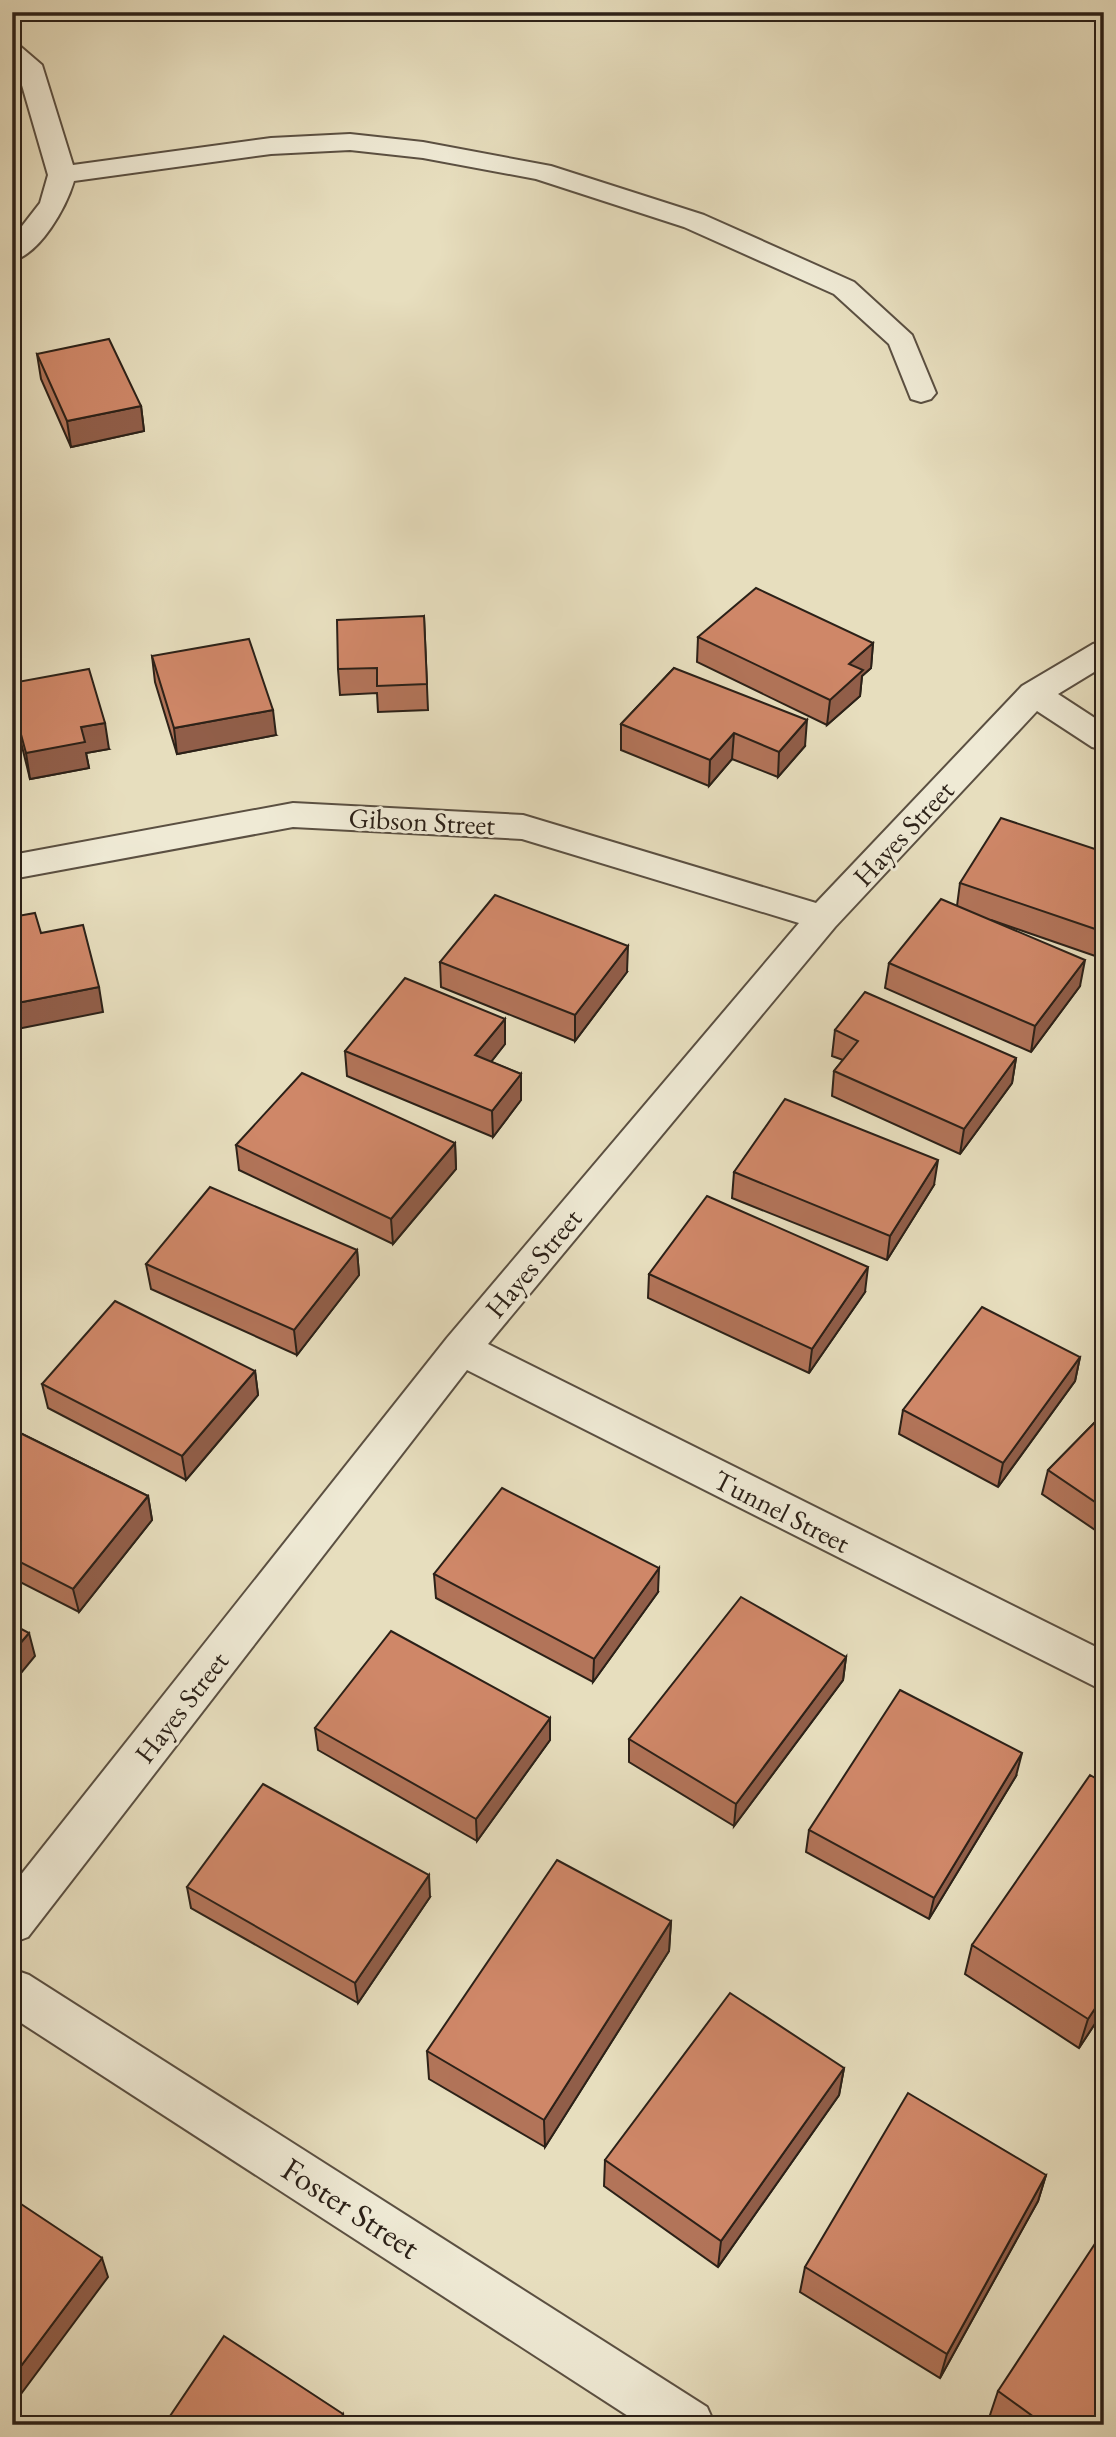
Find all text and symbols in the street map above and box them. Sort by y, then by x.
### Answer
street label: Hayes Street [845,772,961,894]
street label: Gibson Street [348,799,496,843]
street label: Hayes Street [477,1201,589,1325]
street label: Tunnel Street [708,1461,856,1561]
street label: Hayes Street [126,1644,236,1770]
street label: Foster Street [274,2147,429,2269]

